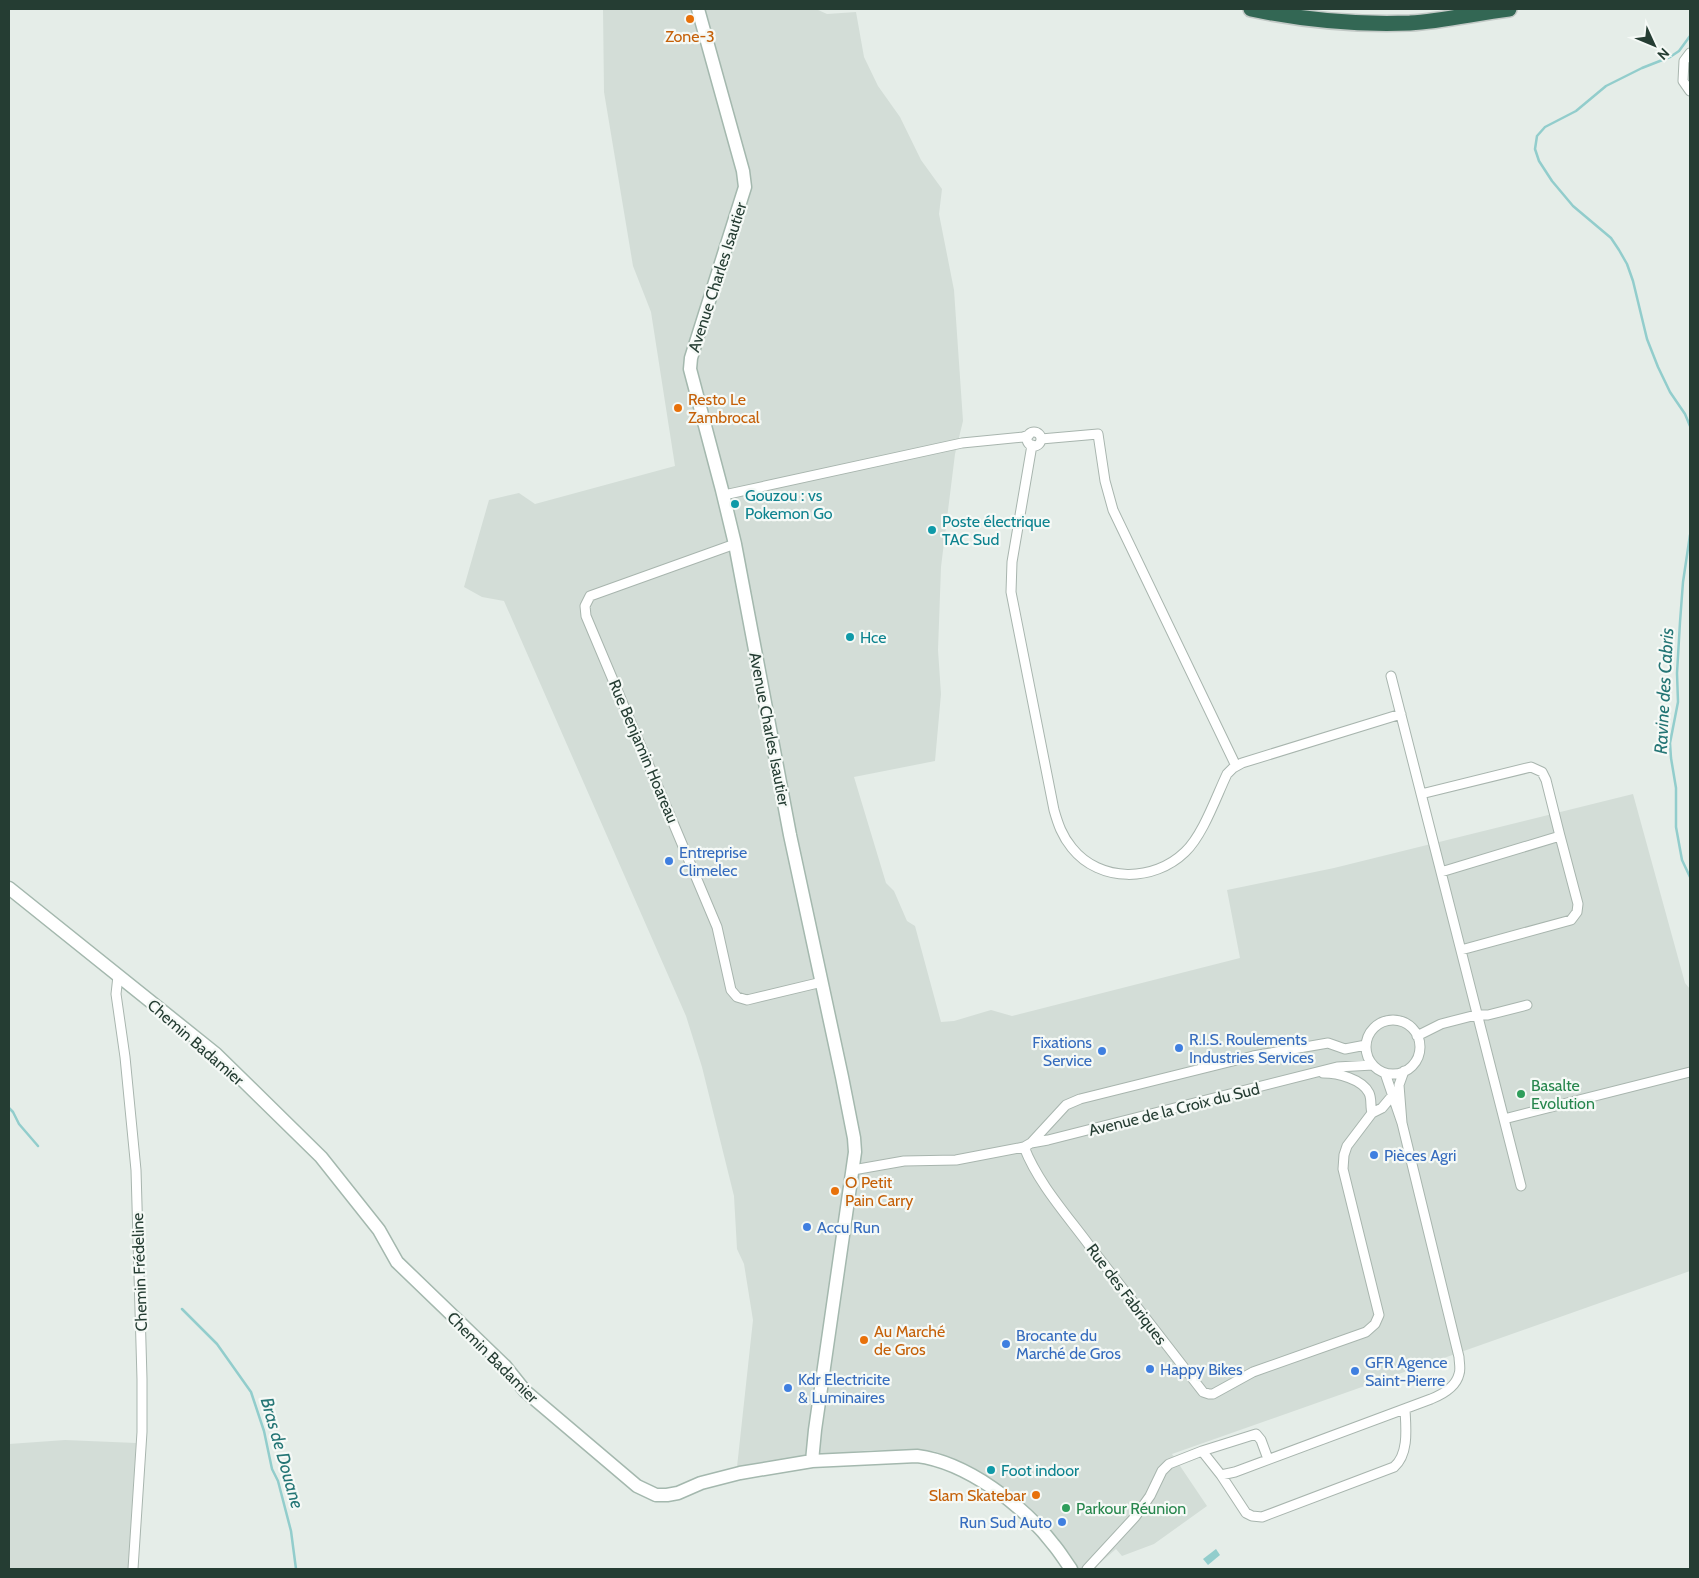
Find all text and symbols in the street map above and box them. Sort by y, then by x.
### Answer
marker: Zone-3 [684,13,696,25]
north arrow [1629,20,1679,70]
place label: Zone-3 [665,27,715,46]
text: N [1653,44,1673,64]
street label: Avenue Charles Isautier [684,199,751,354]
place label: Resto Le Zambrocal [688,390,760,427]
marker: Resto Le Zambrocal [672,402,684,414]
place label: Gouzou : vs Pokemon Go [745,486,833,523]
marker: Gouzou : vs Pokemon Go [729,498,741,510]
place label: Poste électrique TAC Sud [942,512,1050,549]
marker: Poste électrique TAC Sud [926,524,938,536]
water label: Ravine des Cabris [1650,627,1678,755]
place label: Hce [860,628,886,647]
marker: Hce [844,631,856,643]
street label: Avenue Charles Isautier [745,651,794,809]
street label: Rue Benjamin Hoareau [605,677,682,826]
place label: Entreprise Climelec [679,843,747,880]
marker: Entreprise Climelec [663,855,675,867]
street label: Chemin Badamier [144,995,248,1090]
place label: R.I.S. Roulements Industries Services [1189,1030,1314,1067]
place label: Fixations Service [1032,1033,1092,1070]
marker: R.I.S. Roulements Industries Services [1173,1042,1185,1054]
marker: Fixations Service [1096,1045,1108,1057]
place label: Basalte Evolution [1531,1076,1595,1113]
street label: Avenue de la Croix du Sud [1087,1079,1262,1140]
marker: Basalte Evolution [1515,1088,1527,1100]
place label: Pièces Agri [1384,1146,1456,1165]
marker: Pièces Agri [1368,1149,1380,1161]
place label: O Petit Pain Carry [845,1173,913,1210]
marker: O Petit Pain Carry [829,1185,841,1197]
street label: Chemin Frédeline [128,1212,151,1332]
place label: Accu Run [817,1218,880,1237]
marker: Accu Run [801,1221,813,1233]
street label: Rue des Fabriques [1082,1240,1171,1349]
street label: Chemin Badamier [443,1308,543,1408]
place label: Au Marché de Gros [874,1322,945,1359]
place label: Brocante du Marché de Gros [1016,1326,1121,1363]
marker: Au Marché de Gros [858,1334,870,1346]
marker: Brocante du Marché de Gros [1000,1338,1012,1350]
place label: GFR Agence Saint-Pierre [1365,1353,1448,1390]
place label: Happy Bikes [1160,1360,1243,1379]
marker: Happy Bikes [1144,1363,1156,1375]
marker: GFR Agence Saint-Pierre [1349,1365,1361,1377]
place label: Kdr Electricite & Luminaires [798,1370,890,1407]
marker: Kdr Electricite & Luminaires [782,1382,794,1394]
water label: Bras de Douane [256,1395,308,1511]
place label: Foot indoor [1001,1461,1080,1480]
marker: Foot indoor [985,1464,997,1476]
place label: Slam Skatebar [929,1486,1027,1505]
marker: Slam Skatebar [1030,1489,1042,1501]
place label: Parkour Réunion [1076,1499,1186,1518]
marker: Parkour Réunion [1060,1502,1072,1514]
place label: Run Sud Auto [959,1513,1052,1532]
marker: Run Sud Auto [1056,1516,1068,1528]

